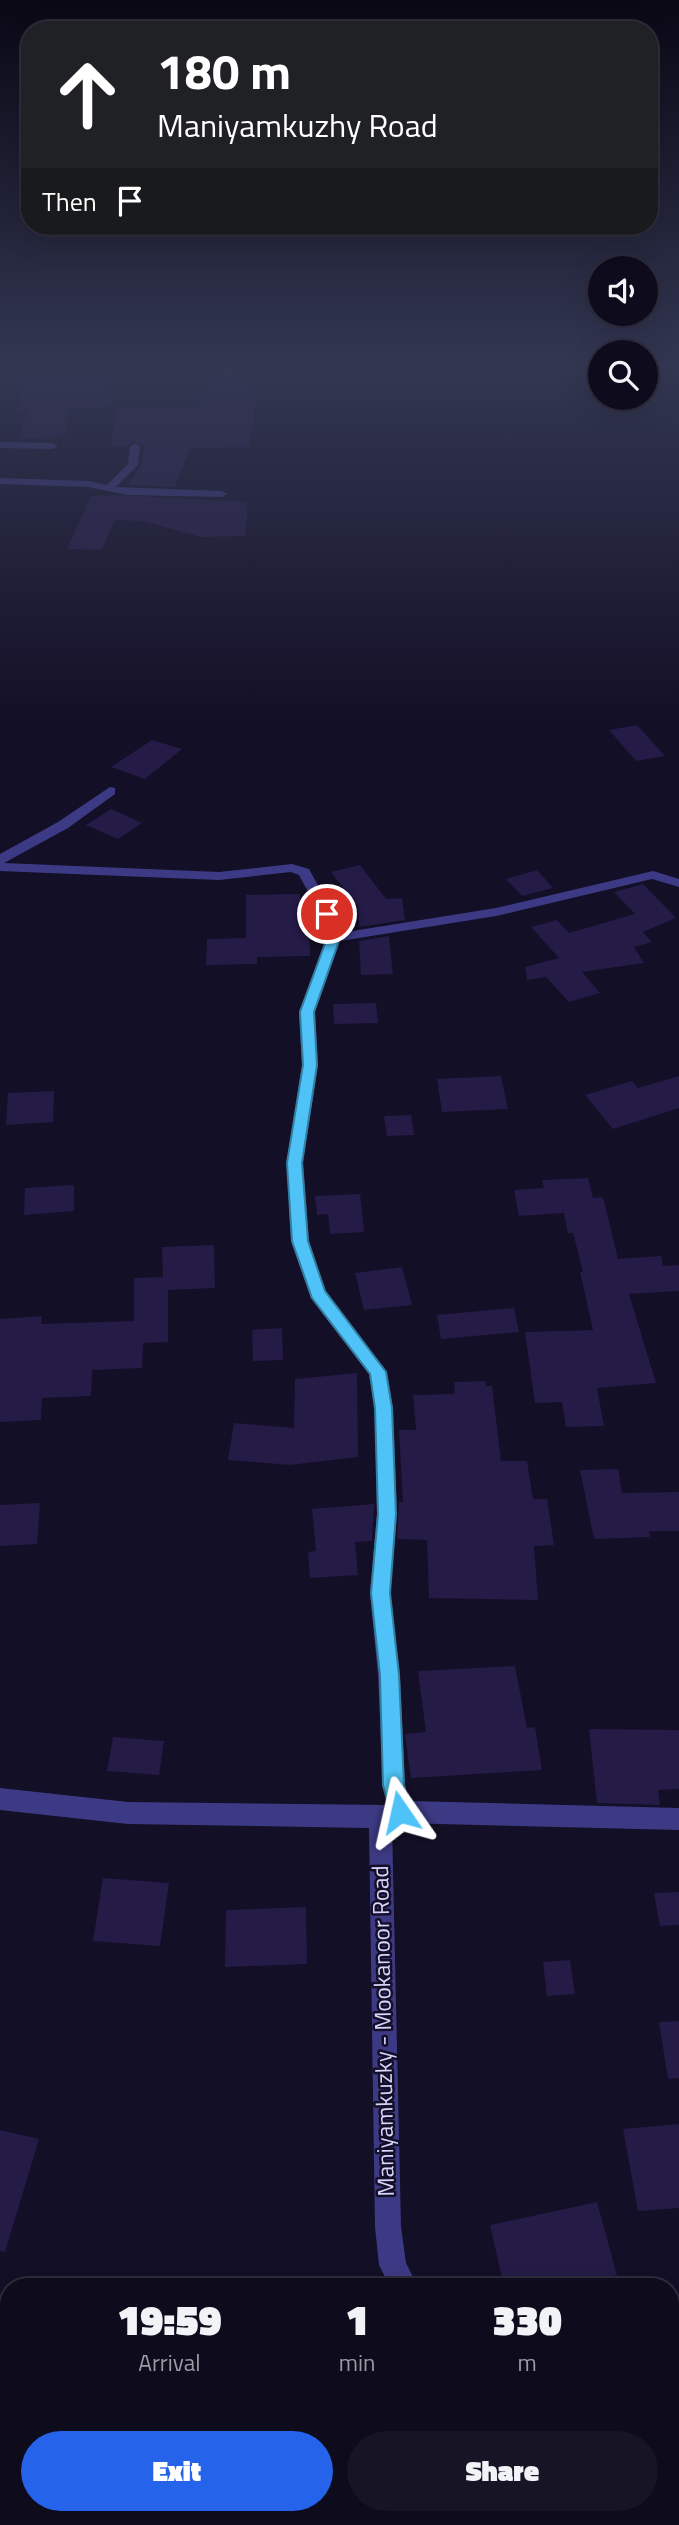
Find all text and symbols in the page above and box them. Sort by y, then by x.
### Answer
text: 180 m [157,33,291,108]
icon: ahead [42,49,133,140]
text: Maniyamkuzhy Road [157,101,438,149]
text: Then [42,182,97,221]
icon: arrive [111,182,149,220]
map controls [588,256,658,410]
button: sound [588,256,658,326]
button: search [588,340,658,410]
pin [297,884,357,944]
icon: arrive [308,895,346,933]
position arrow [363,1775,437,1849]
street label: Maniyamkuzky - Mookanoor Road [362,1865,403,2197]
text: 19:59 [117,2287,222,2351]
text: 1 [346,2287,369,2351]
text: 330 [493,2287,562,2351]
text: Arrival [138,2345,201,2380]
text: min [339,2345,375,2380]
text: m [518,2345,537,2380]
button: Exit [21,2431,333,2511]
button: Share [347,2431,658,2511]

